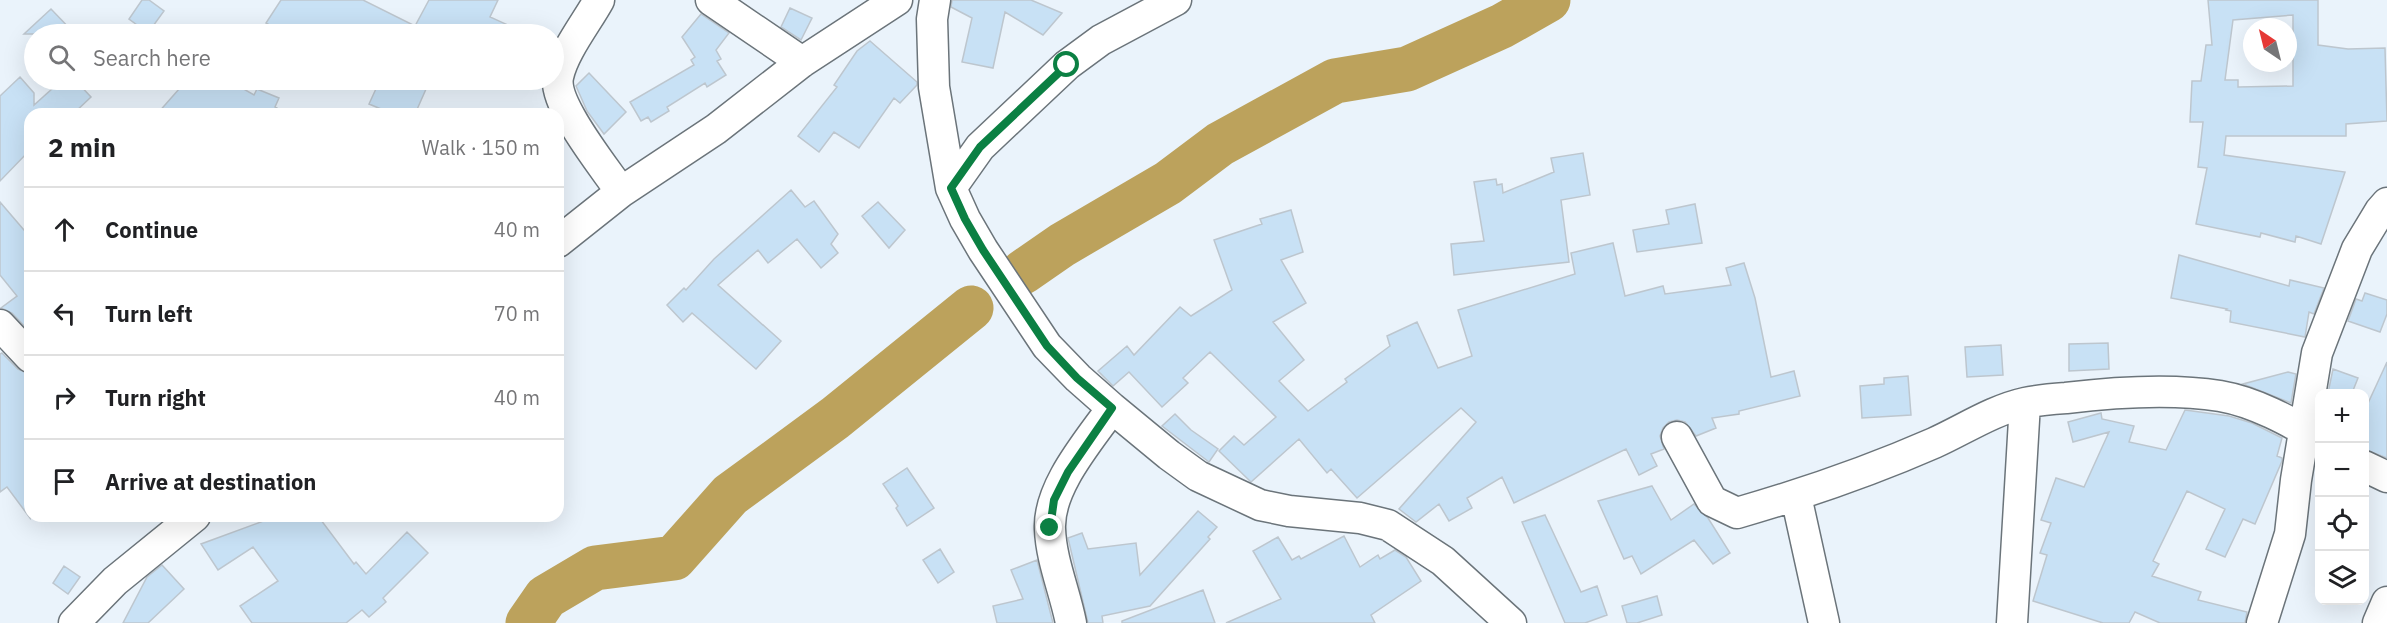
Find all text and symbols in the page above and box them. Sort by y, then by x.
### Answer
north arrow [2243,18,2297,72]
search box [24,24,564,90]
icon: search [45,41,78,74]
text: Search here [93,43,211,72]
route start [1053,51,1079,77]
text: 2 min [48,130,116,164]
text: Walk · 150 m [422,134,540,161]
icon: ahead [48,213,81,246]
text: Continue [105,215,198,244]
text: 40 m [494,216,540,243]
icon: left [48,297,81,330]
text: Turn left [105,299,193,328]
text: 70 m [494,300,540,327]
icon: right [48,381,81,414]
text: Turn right [105,383,206,412]
text: 40 m [494,384,540,411]
map controls [2315,389,2369,605]
button: + [2315,389,2369,443]
button: − [2315,443,2369,497]
icon: arrive [48,465,81,498]
text: Arrive at destination [105,467,316,496]
button: locate [2315,497,2369,551]
route end [1036,514,1062,540]
button: layers [2315,551,2369,605]

